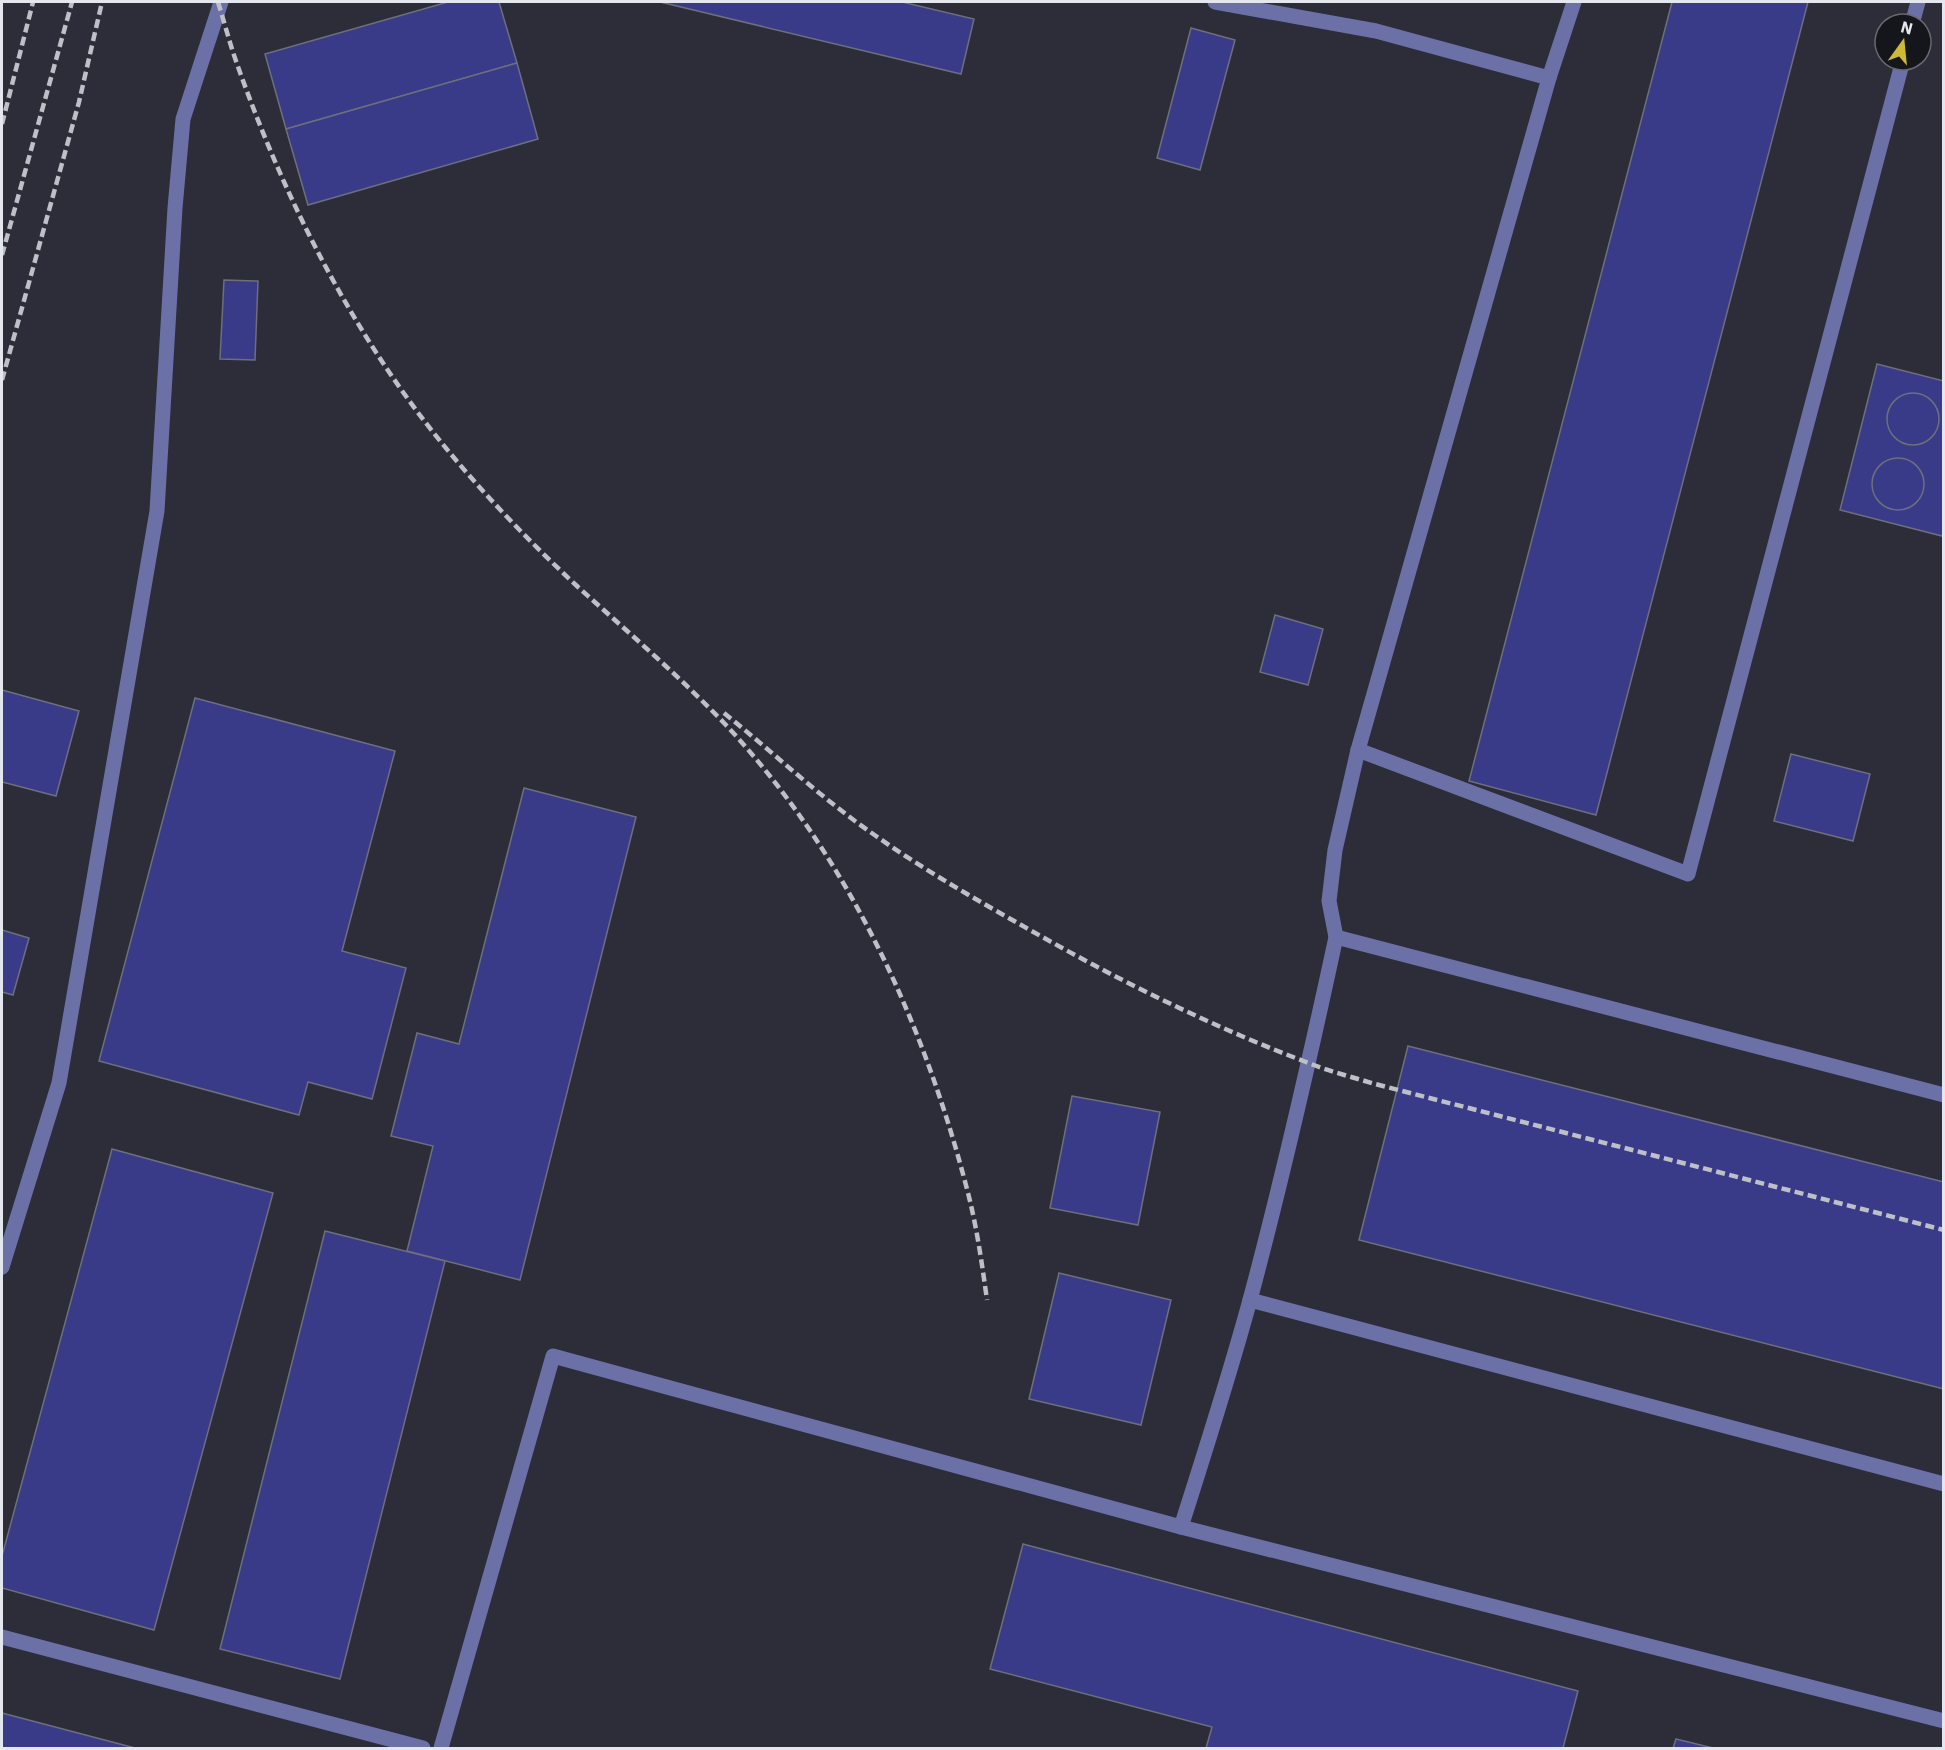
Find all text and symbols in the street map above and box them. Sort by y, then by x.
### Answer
north arrow [1873,12,1933,72]
text: N [1899,16,1915,39]

